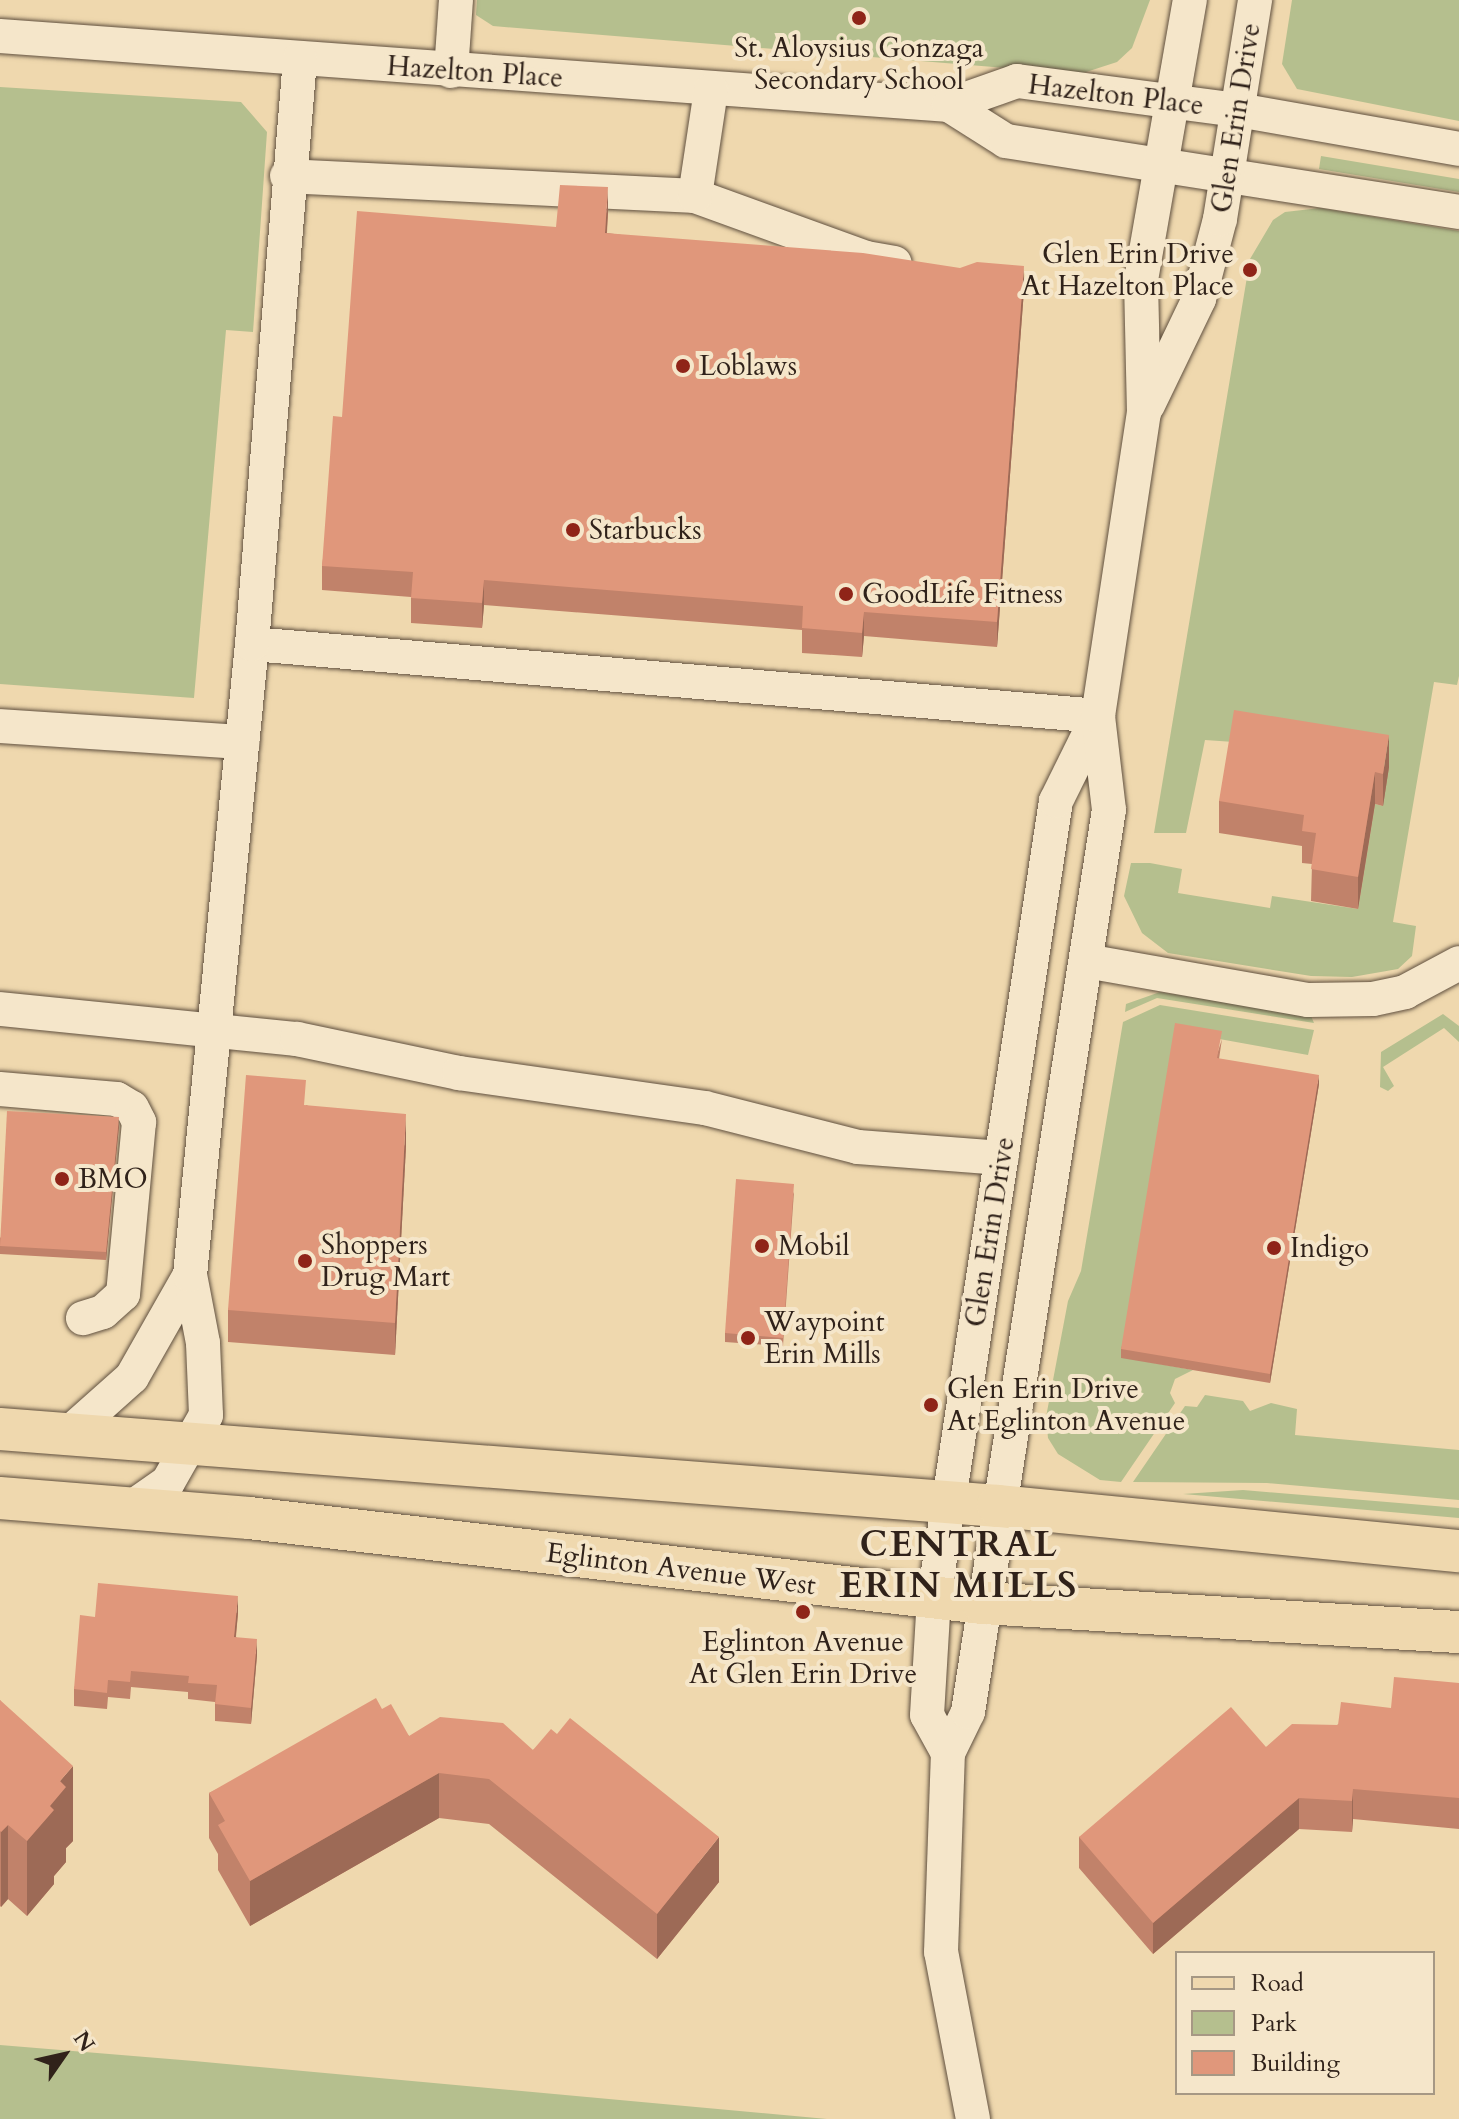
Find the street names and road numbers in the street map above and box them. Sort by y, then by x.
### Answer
street label: Glen Erin Drive [1204,21,1268,215]
street label: Hazelton Place [386,49,564,95]
street label: Hazelton Place [1026,68,1206,122]
street label: Glen Erin Drive [958,1135,1022,1329]
street label: Eglinton Avenue West [544,1536,818,1602]

